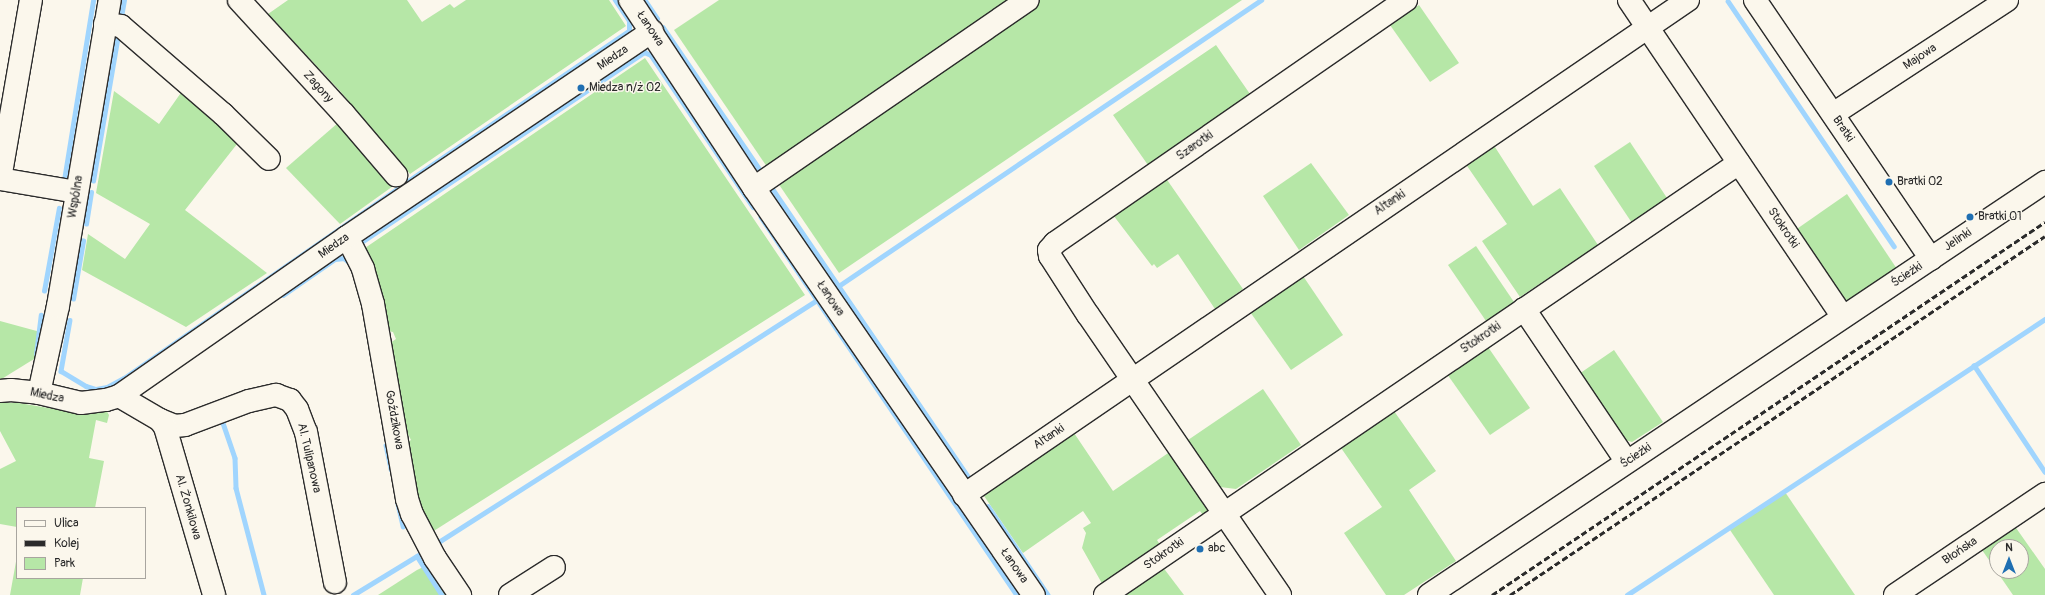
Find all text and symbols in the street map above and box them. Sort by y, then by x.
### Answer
street label: Łanowa [633,9,667,49]
street label: Majowa [1901,41,1939,73]
street label: Miedza [595,42,631,74]
street label: Zagony [300,68,336,106]
place label: Miedza n/ż 02 [589,81,661,95]
marker: Miedza n/ż 02 [576,83,586,93]
street label: Bratki [1829,113,1857,145]
street label: Szarotki [1174,128,1216,164]
street label: Wspólna [65,175,87,219]
place label: Bratki 02 [1897,175,1943,189]
marker: Bratki 02 [1884,177,1894,187]
street label: Altanki [1372,187,1408,219]
street label: Stokrotki [1764,205,1802,251]
place label: Bratki 01 [1978,210,2022,224]
marker: Bratki 01 [1965,212,1975,222]
street label: Jelinki [1941,226,1975,254]
street label: Miedza [316,230,352,262]
street label: Ścieżki [1889,259,1925,291]
street label: Łanowa [813,279,847,319]
street label: Stokrotki [1458,319,1504,357]
street label: Miedza [29,385,65,407]
street label: Goździkowa [382,389,406,451]
street label: Altanki [1031,421,1067,453]
street label: Al. Tulipanowa [294,422,324,494]
street label: Ścieżki [1618,440,1654,472]
street label: Al. Żonkilowa [172,473,204,541]
legend [16,507,146,579]
text: Ulica [54,516,79,531]
street label: Błońska [1940,534,1980,568]
street label: Stokrotki [1141,535,1187,573]
text: Kolej [54,536,79,551]
north arrow [1989,539,2029,579]
text: N [2005,541,2013,554]
place label: abc [1208,542,1226,556]
marker: abc [1195,544,1205,554]
street label: Łanowa [997,546,1031,586]
text: Park [54,556,75,571]

